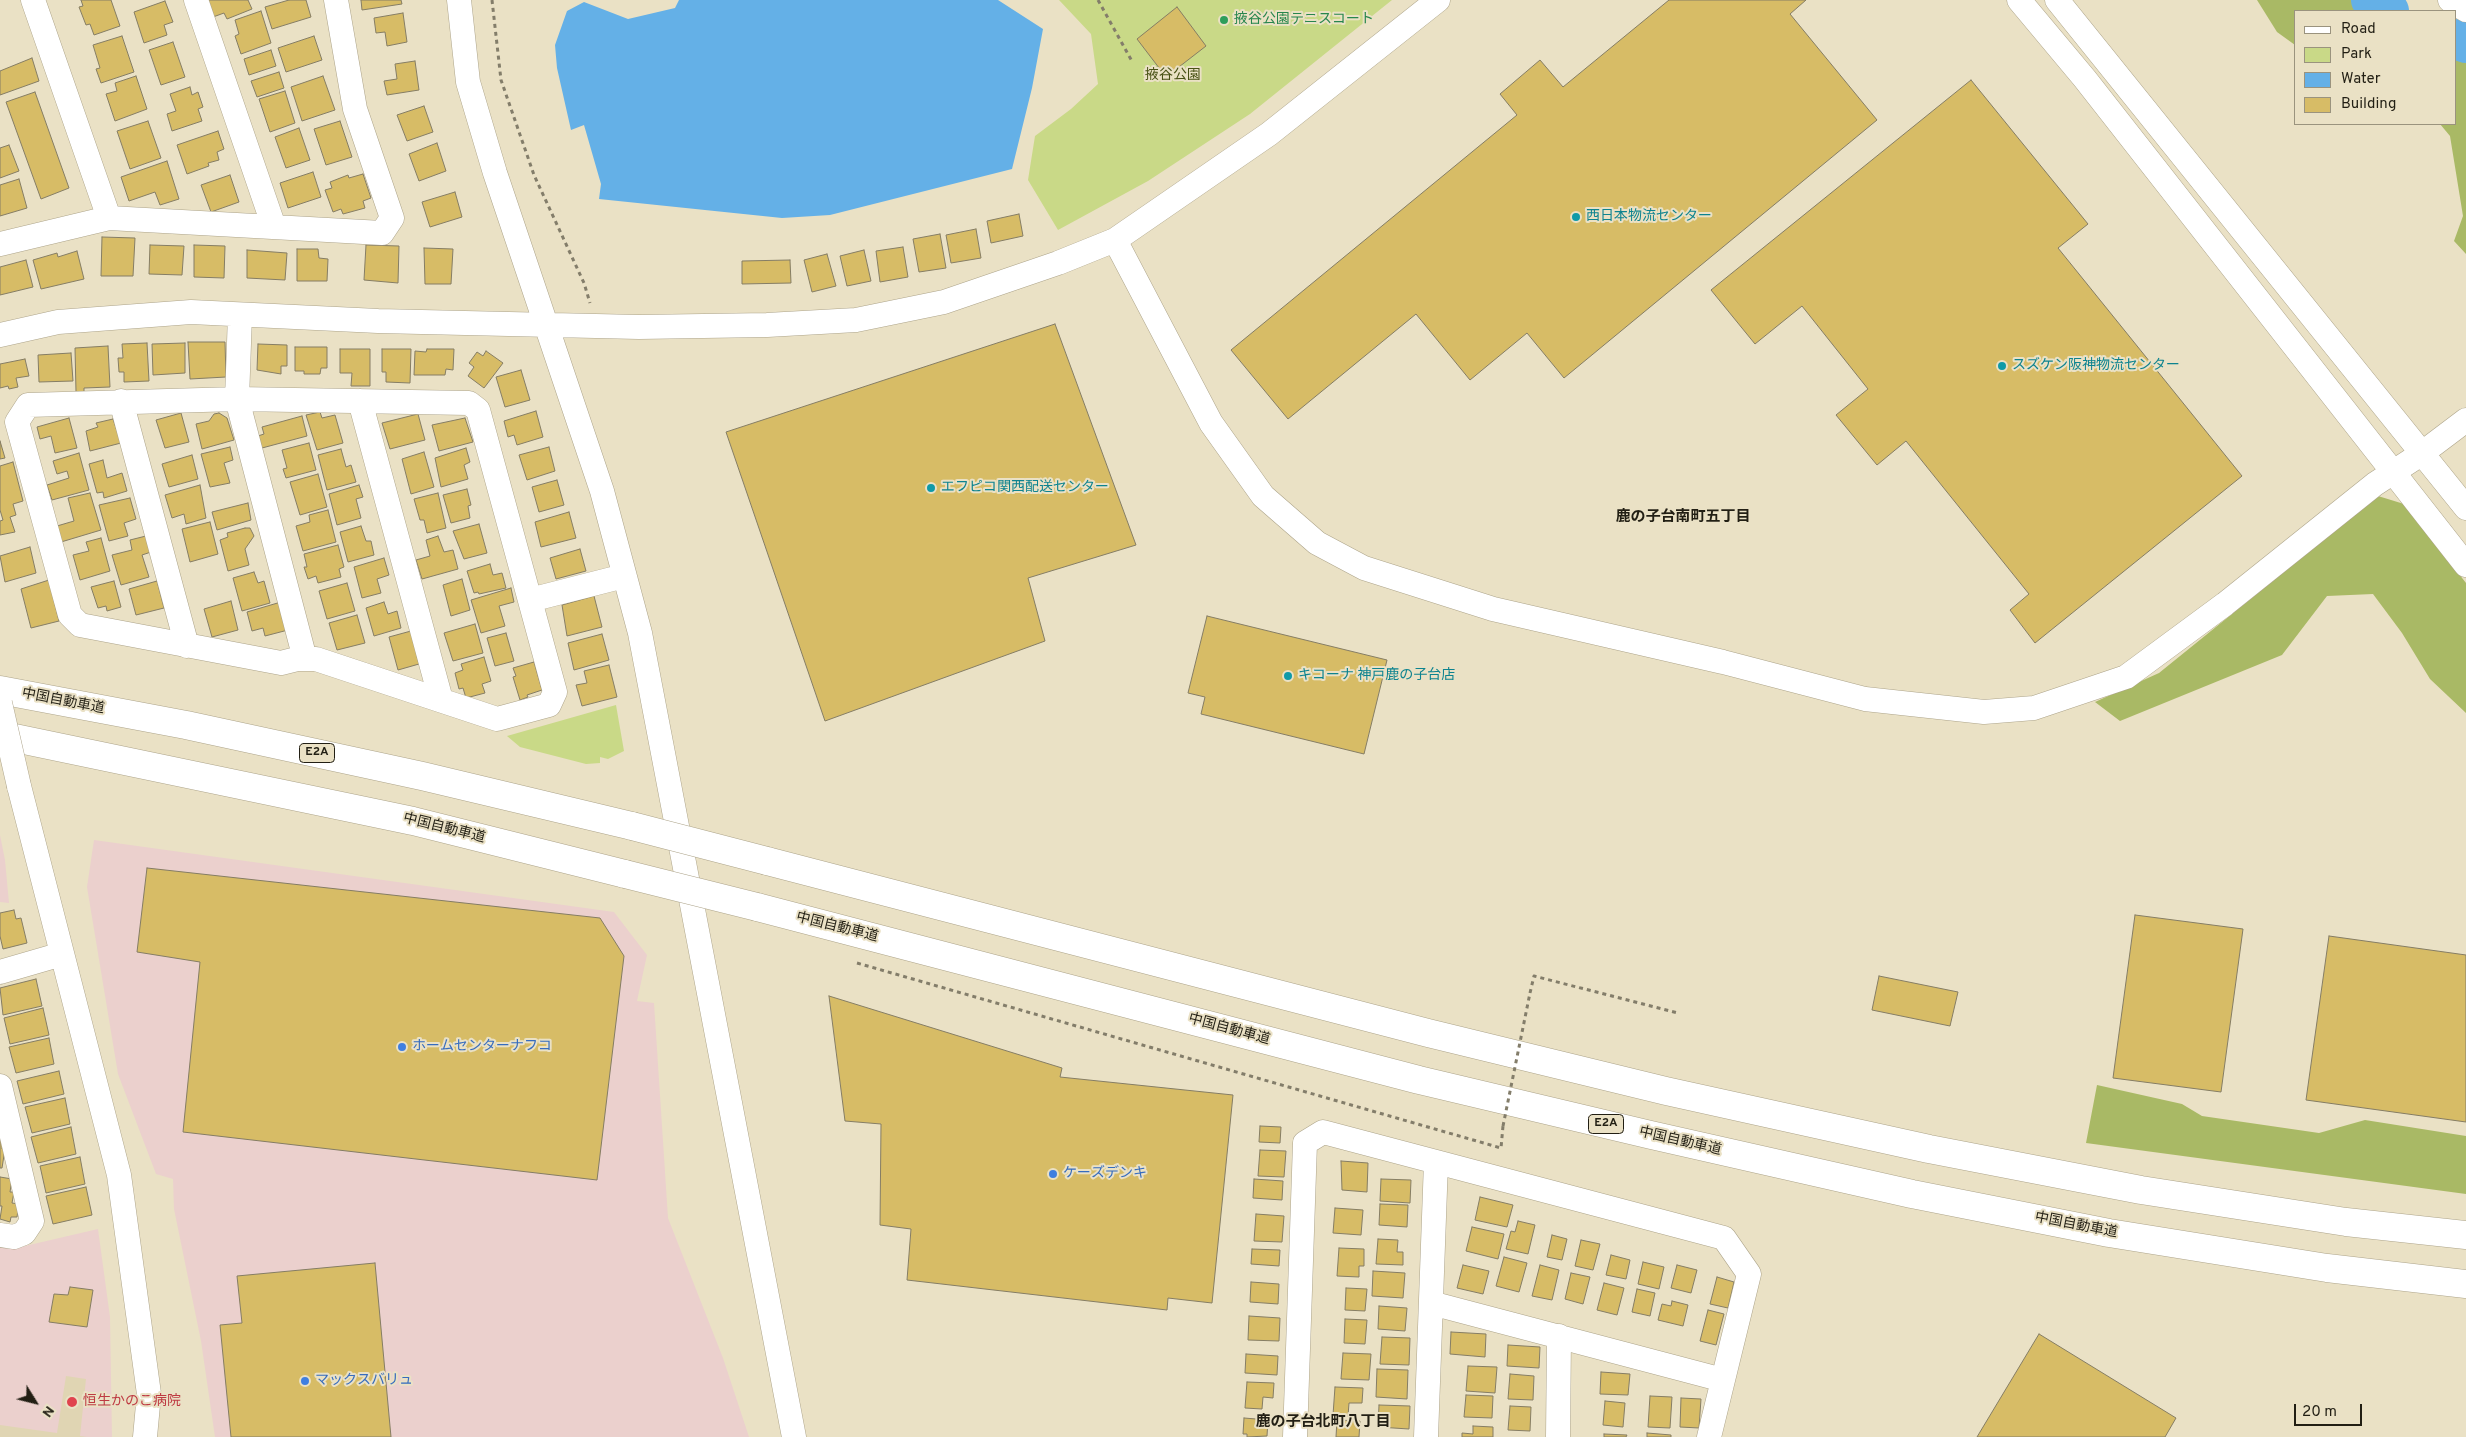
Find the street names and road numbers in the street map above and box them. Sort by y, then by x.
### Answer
street label: 中国自動車道 [20,686,106,718]
road number: E2A [300,744,334,762]
street label: 中国自動車道 [401,811,487,847]
street label: 中国自動車道 [794,910,880,946]
street label: 中国自動車道 [1186,1011,1272,1049]
road number: E2A [1588,1114,1624,1134]
street label: 中国自動車道 [1637,1124,1723,1160]
street label: 中国自動車道 [2033,1210,2119,1242]

